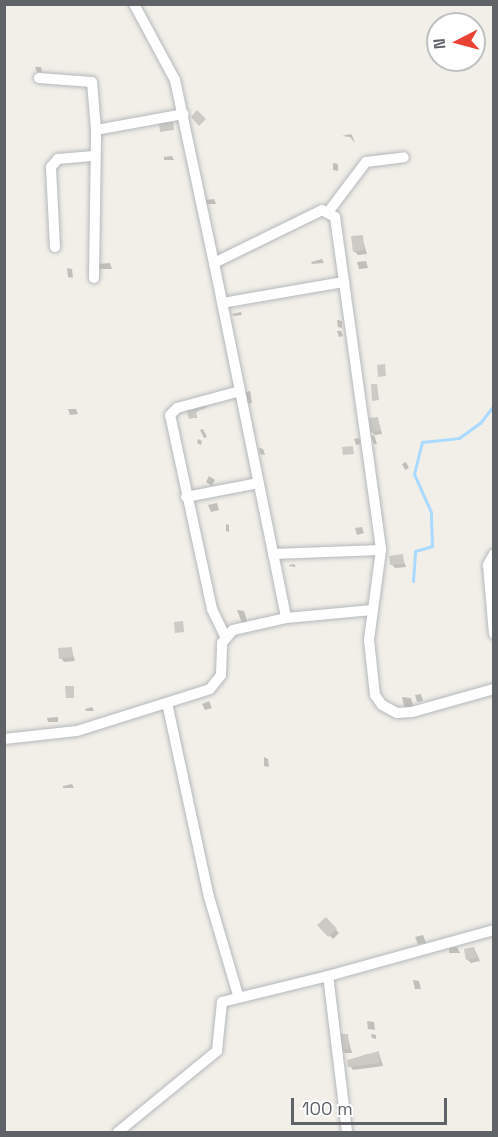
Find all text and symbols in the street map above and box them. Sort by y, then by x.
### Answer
north arrow [426,12,486,72]
text: N [429,37,451,50]
scale bar [294,1086,450,1124]
text: 100 m [302,1097,353,1120]

